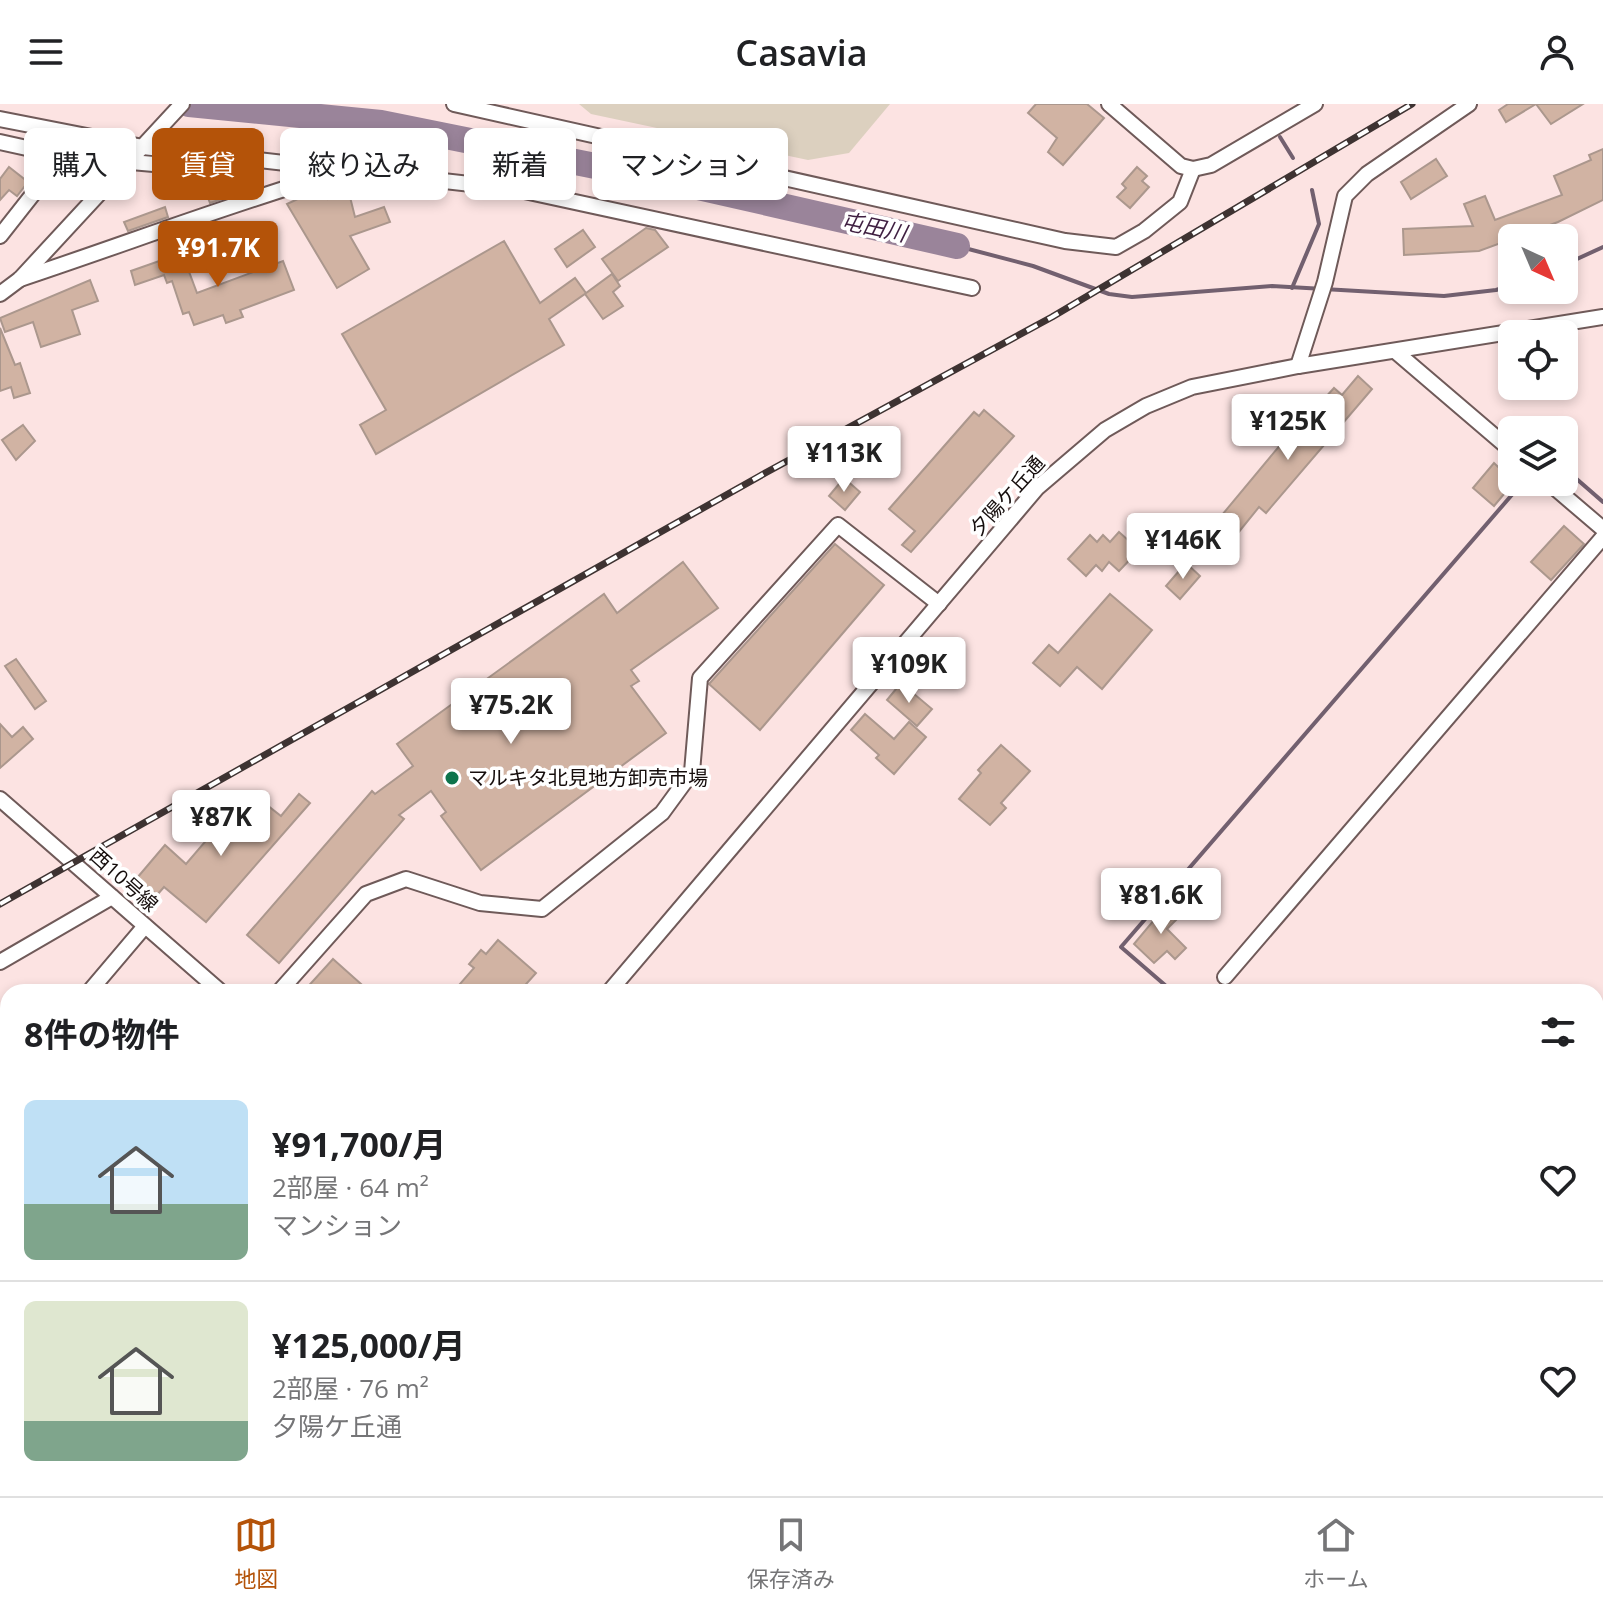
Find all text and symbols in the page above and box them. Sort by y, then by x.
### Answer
text: Casavia [735,28,868,77]
icon: menu [24,30,68,74]
icon: person [1535,30,1579,74]
chip: 購入 [24,128,136,200]
chip: 賃貸 [152,128,264,200]
chip: 絞り込み [280,128,448,200]
chip: 新着 [464,128,576,200]
chip: マンション [592,128,788,200]
water label: 屯田川 [839,204,912,248]
pin: ¥91.7K [153,221,283,289]
north arrow [1498,224,1578,304]
map controls [1498,224,1578,496]
text: ¥91.7K [176,229,260,265]
button: locate [1498,320,1578,400]
pin: ¥125K [1232,394,1344,462]
text: ¥125K [1250,402,1326,438]
button: layers [1498,416,1578,496]
pin: ¥113K [788,426,900,494]
text: ¥113K [806,434,882,470]
street label: 夕陽ケ丘通 [963,449,1050,542]
pin: ¥146K [1127,513,1239,581]
text: ¥146K [1145,521,1221,557]
pin: ¥109K [853,637,965,705]
text: ¥109K [871,645,947,681]
pin: ¥75.2K [446,678,576,746]
text: ¥75.2K [469,686,553,722]
place label: マルキタ北見地方卸売市場 [468,764,708,791]
marker: マルキタ北見地方卸売市場 [443,769,461,787]
pin: ¥87K [174,790,268,858]
text: ¥87K [190,798,252,834]
street label: 西10号線 [85,842,164,917]
pin: ¥81.6K [1096,868,1226,936]
text: ¥81.6K [1119,876,1203,912]
icon: filters [1536,1010,1580,1054]
text: 8件の物件 [24,1011,179,1057]
text: ¥91,700/月 [272,1121,446,1167]
icon: home [88,1132,184,1228]
icon: heart [1536,1158,1580,1202]
text: 2部屋 · 64 m² [272,1169,429,1205]
text: マンション [272,1207,402,1243]
text: ¥125,000/月 [272,1322,466,1368]
icon: home [88,1333,184,1429]
icon: heart [1536,1359,1580,1403]
text: 2部屋 · 76 m² [272,1370,429,1406]
text: 夕陽ケ丘通 [272,1408,402,1444]
tab: 地図 [234,1513,278,1593]
tab: 保存済み [747,1513,835,1593]
tab: ホーム [1303,1513,1369,1593]

